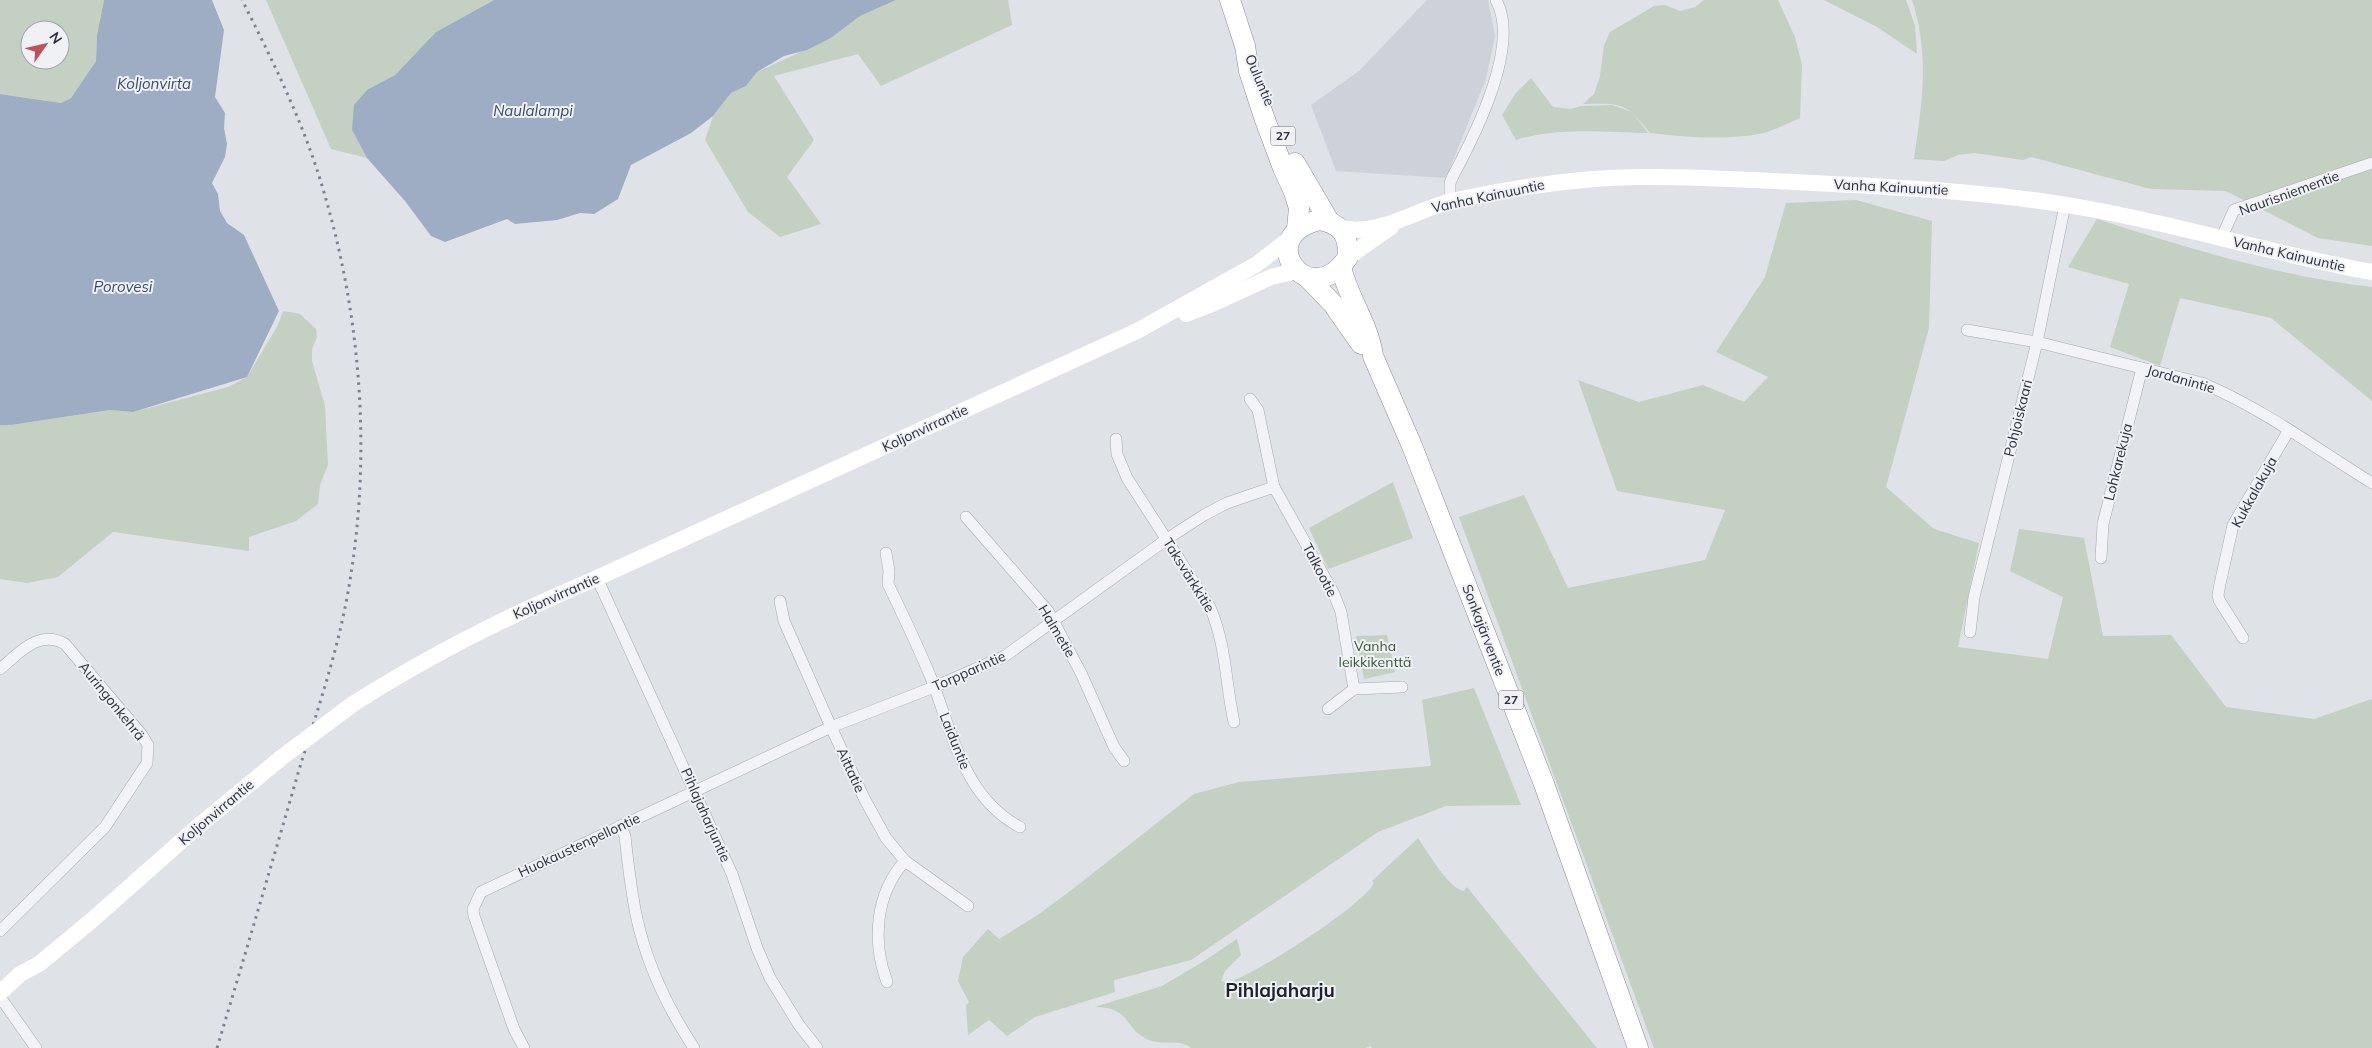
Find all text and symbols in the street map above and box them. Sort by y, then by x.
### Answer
north arrow [20,20,70,70]
text: N [45,28,66,47]
street label: Ouluntie [1241,51,1279,109]
water label: Koljonvirta [117,74,191,93]
water label: Naulalampi [493,101,573,120]
road number: 27 [1270,126,1296,146]
street label: Naurisniementie [2236,167,2342,219]
street label: Vanha Kainuuntie [1430,175,1546,217]
street label: Vanha Kainuuntie [1833,175,1949,199]
street label: Vanha Kainuuntie [2231,232,2347,276]
water label: Porovesi [94,277,153,296]
street label: Jordanintie [2145,361,2217,397]
street label: Pohjoiskaari [2000,378,2036,458]
street label: Koljonvirrantie [879,400,971,456]
street label: Lohkarekuja [2100,422,2136,502]
street label: Kukkalakuja [2227,453,2281,531]
street label: Taksvärkkitie [1159,535,1219,615]
street label: Talkootie [1298,540,1342,600]
street label: Koljonvirrantie [510,569,602,623]
street label: Sonkajärventie [1458,582,1510,678]
street label: Halmetie [1034,601,1080,661]
park label: Vanha leikkikenttä [1339,637,1411,671]
street label: Torpparintie [930,647,1008,695]
street label: Auringonkehrä [75,658,149,744]
road number: 27 [1498,690,1524,710]
street label: Laiduntie [935,710,975,772]
street label: Aittatie [833,745,869,795]
street label: Pihlajaharjuntie [677,765,735,865]
street label: Koljonvirrantie [175,775,257,849]
street label: Huokaustenpellontie [515,809,643,881]
district label: Pihlajaharju [1225,978,1335,1002]

